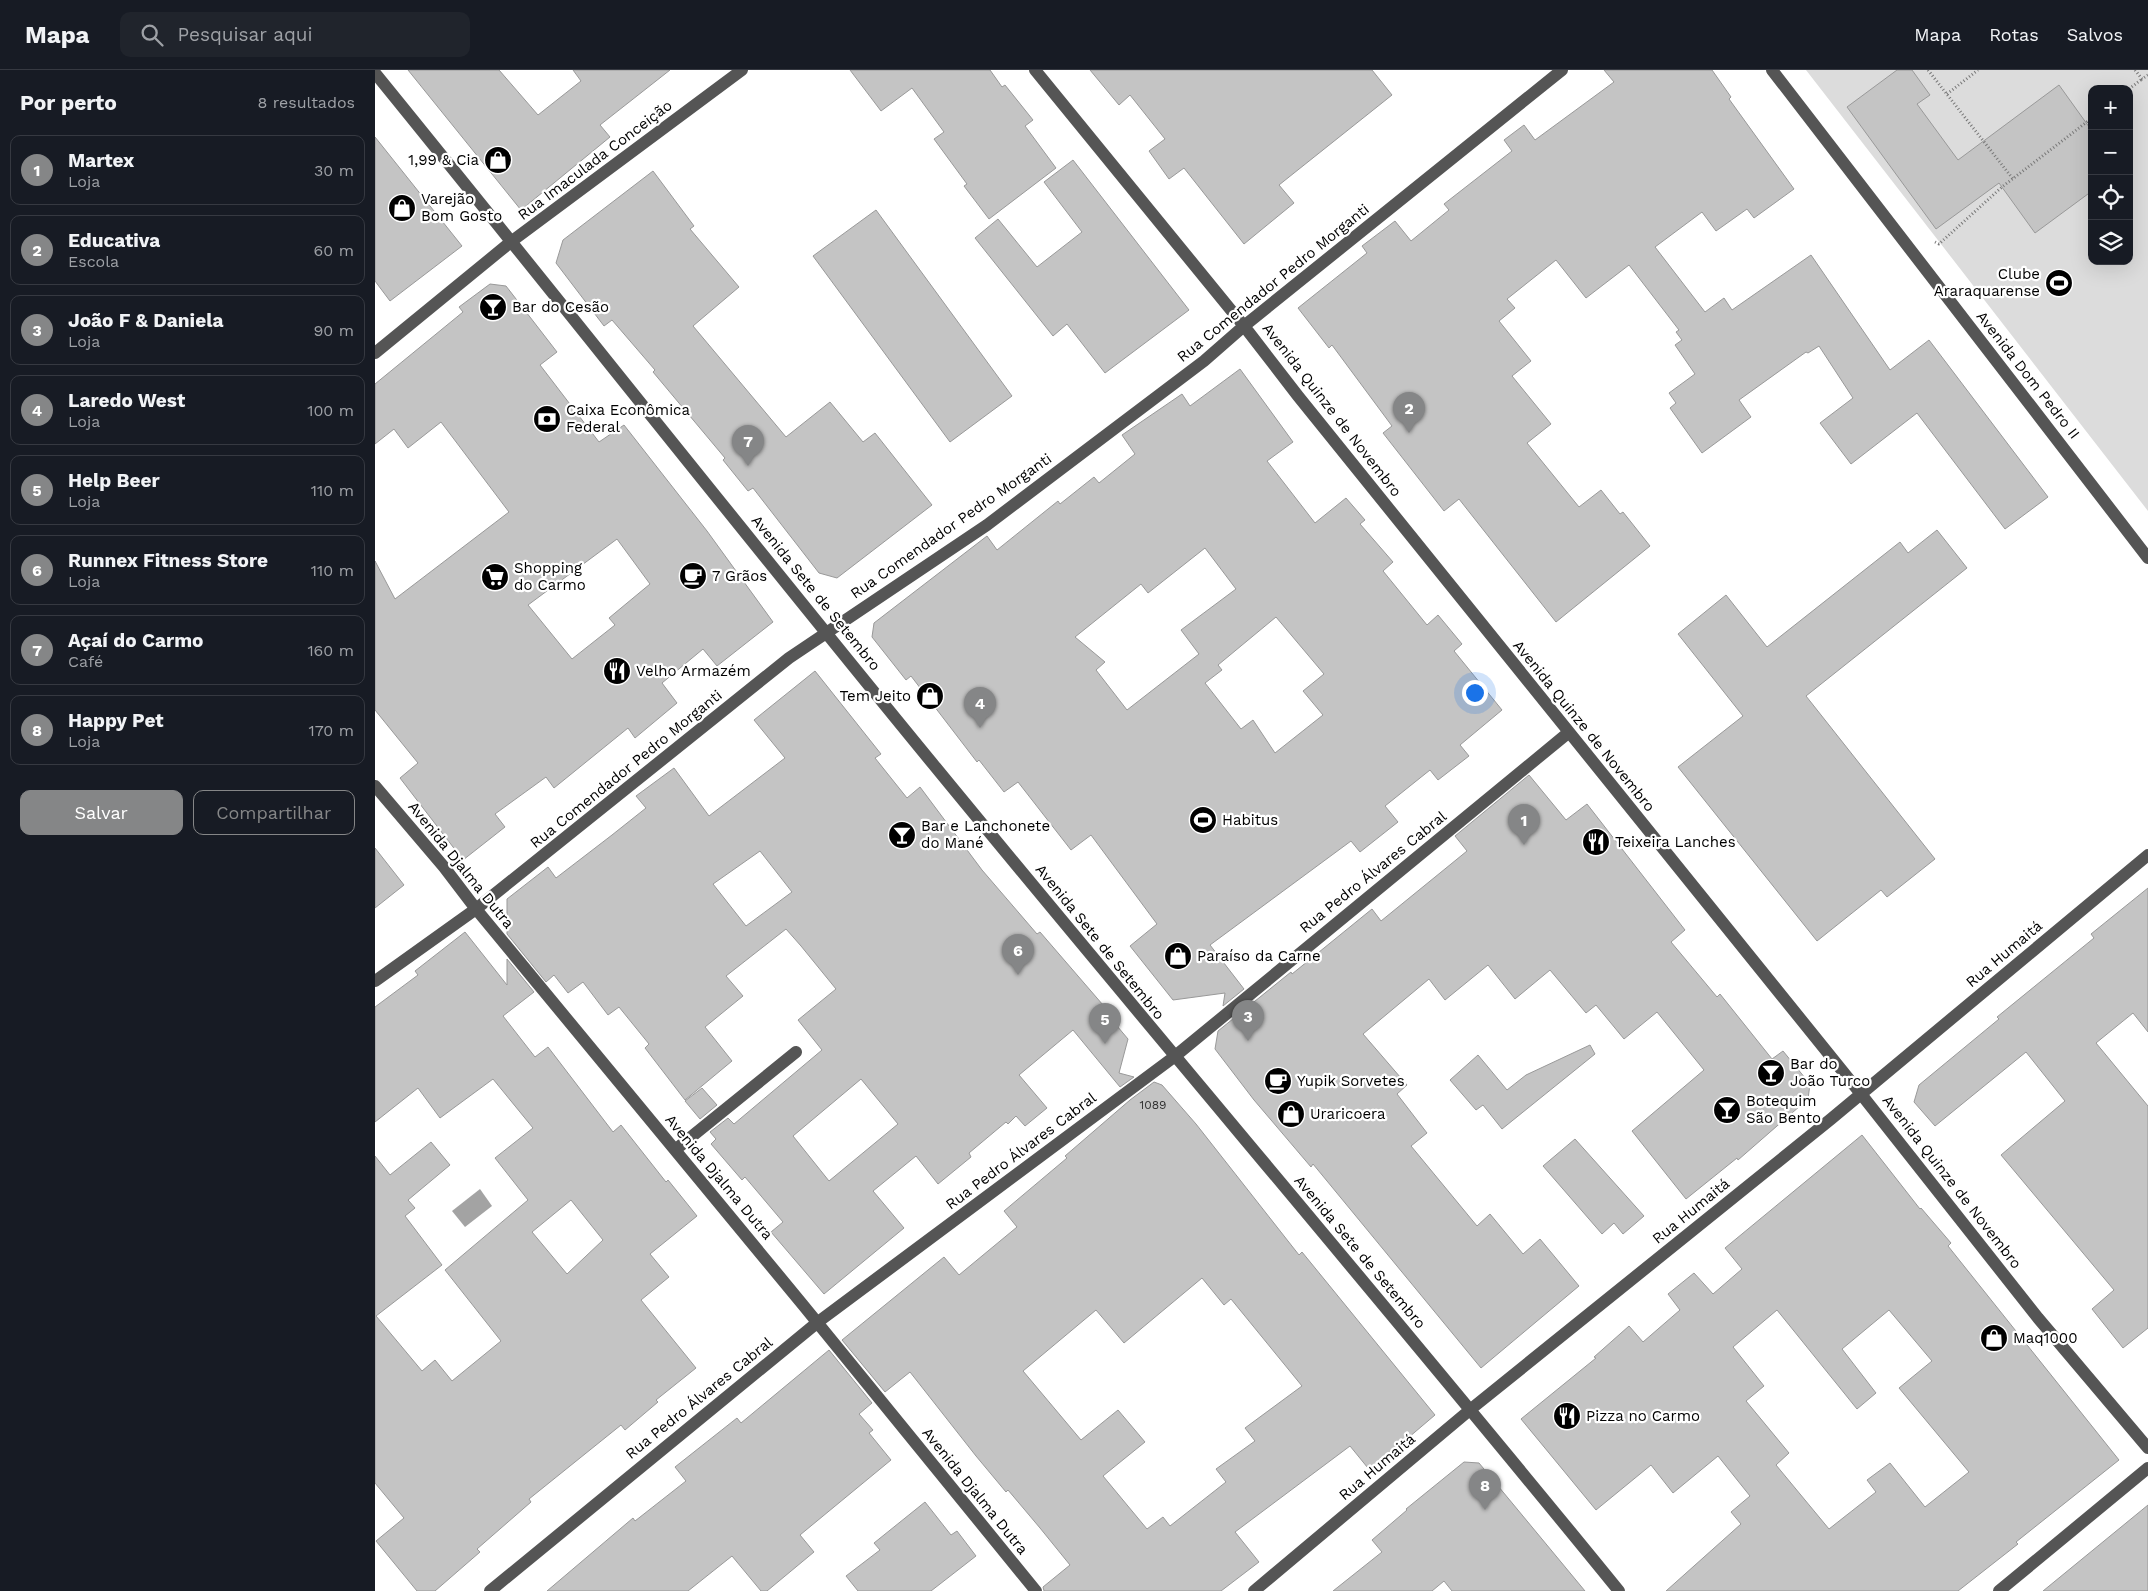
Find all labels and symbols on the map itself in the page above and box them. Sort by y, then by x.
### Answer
street label: Rua Imaculada Conceição [514,96,676,224]
shop icon: 1,99 & Cia [483,145,513,175]
place label: 1,99 & Cia [408,151,480,169]
place label: Varejão Bom Gosto [421,190,502,225]
shop icon: Varejão Bom Gosto [387,193,417,223]
street label: Rua Comendador Pedro Morganti [1174,200,1372,366]
place label: Clube Araraquarense [1934,265,2040,300]
sports icon: Clube Araraquarense [2044,268,2074,298]
bar icon: Bar do Cesão [478,292,508,322]
place label: Bar do Cesão [512,298,609,316]
street label: Avenida Dom Pedro II [1973,308,2083,442]
street label: Avenida Quinze de Novembro [1259,320,1405,500]
pin: 2 [1393,392,1425,433]
place label: Caixa Econômica Federal [566,401,691,436]
bank icon: Caixa Econômica Federal [532,404,562,434]
pin: 7 [732,425,764,466]
street label: Rua Comendador Pedro Morganti [847,449,1055,603]
street label: Avenida Sete de Setembro [748,512,884,674]
place label: Shopping do Carmo [514,559,586,594]
cafe icon: 7 Grãos [678,561,708,591]
supermarket icon: Shopping do Carmo [480,562,510,592]
place label: 7 Grãos [712,567,767,585]
street label: Avenida Quinze de Novembro [1509,637,1659,815]
restaurant icon: Velho Armazém [602,656,632,686]
place label: Velho Armazém [636,662,751,680]
your location [1462,680,1488,706]
shop icon: Tem Jeito [915,681,945,711]
street label: Rua Comendador Pedro Morganti [527,686,725,852]
place label: Tem Jeito [840,687,911,705]
pin: 4 [964,687,996,728]
street label: Avenida Djalma Dutra [404,798,518,932]
pin: 1 [1508,804,1540,845]
sports icon: Habitus [1188,805,1218,835]
street label: Rua Pedro Álvares Cabral [1296,807,1450,937]
place label: Habitus [1222,811,1278,829]
place label: Bar e Lanchonete do Mané [921,817,1050,852]
bar icon: Bar e Lanchonete do Mané [887,820,917,850]
restaurant icon: Teixeira Lanches [1581,827,1611,857]
place label: Teixeira Lanches [1615,833,1736,851]
street label: Avenida Sete de Setembro [1032,861,1168,1023]
street label: Rua Humaitá [1962,917,2046,991]
pin: 6 [1002,934,1034,975]
shop icon: Paraíso da Carne [1163,941,1193,971]
place label: Paraíso da Carne [1197,947,1321,965]
pin: 3 [1232,1000,1264,1041]
pin: 5 [1089,1003,1121,1044]
place label: Bar do João Turco [1790,1055,1870,1090]
bar icon: Bar do João Turco [1756,1058,1786,1088]
cafe icon: Yupik Sorvetes [1263,1066,1293,1096]
place label: Yupik Sorvetes [1297,1072,1405,1090]
street label: Rua Pedro Álvares Cabral [942,1088,1100,1213]
place label: Botequim São Bento [1746,1092,1821,1127]
street label: Avenida Quinze de Novembro [1879,1092,2025,1272]
bar icon: Botequim São Bento [1712,1095,1742,1125]
house number: 1089 [1140,1098,1166,1112]
shop icon: Uraricoera [1276,1099,1306,1129]
place label: Uraricoera [1310,1105,1386,1123]
street label: Avenida Djalma Dutra [661,1111,777,1244]
street label: Avenida Sete de Setembro [1291,1172,1429,1332]
street label: Rua Humaitá [1649,1174,1734,1248]
shop icon: Maq1000 [1979,1323,2009,1353]
place label: Maq1000 [2013,1329,2077,1347]
street label: Rua Pedro Álvares Cabral [622,1333,776,1463]
restaurant icon: Pizza no Carmo [1552,1401,1582,1431]
place label: Pizza no Carmo [1586,1407,1700,1425]
street label: Avenida Djalma Dutra [918,1424,1032,1558]
street label: Rua Humaitá [1335,1430,1419,1504]
pin: 8 [1469,1469,1501,1510]

